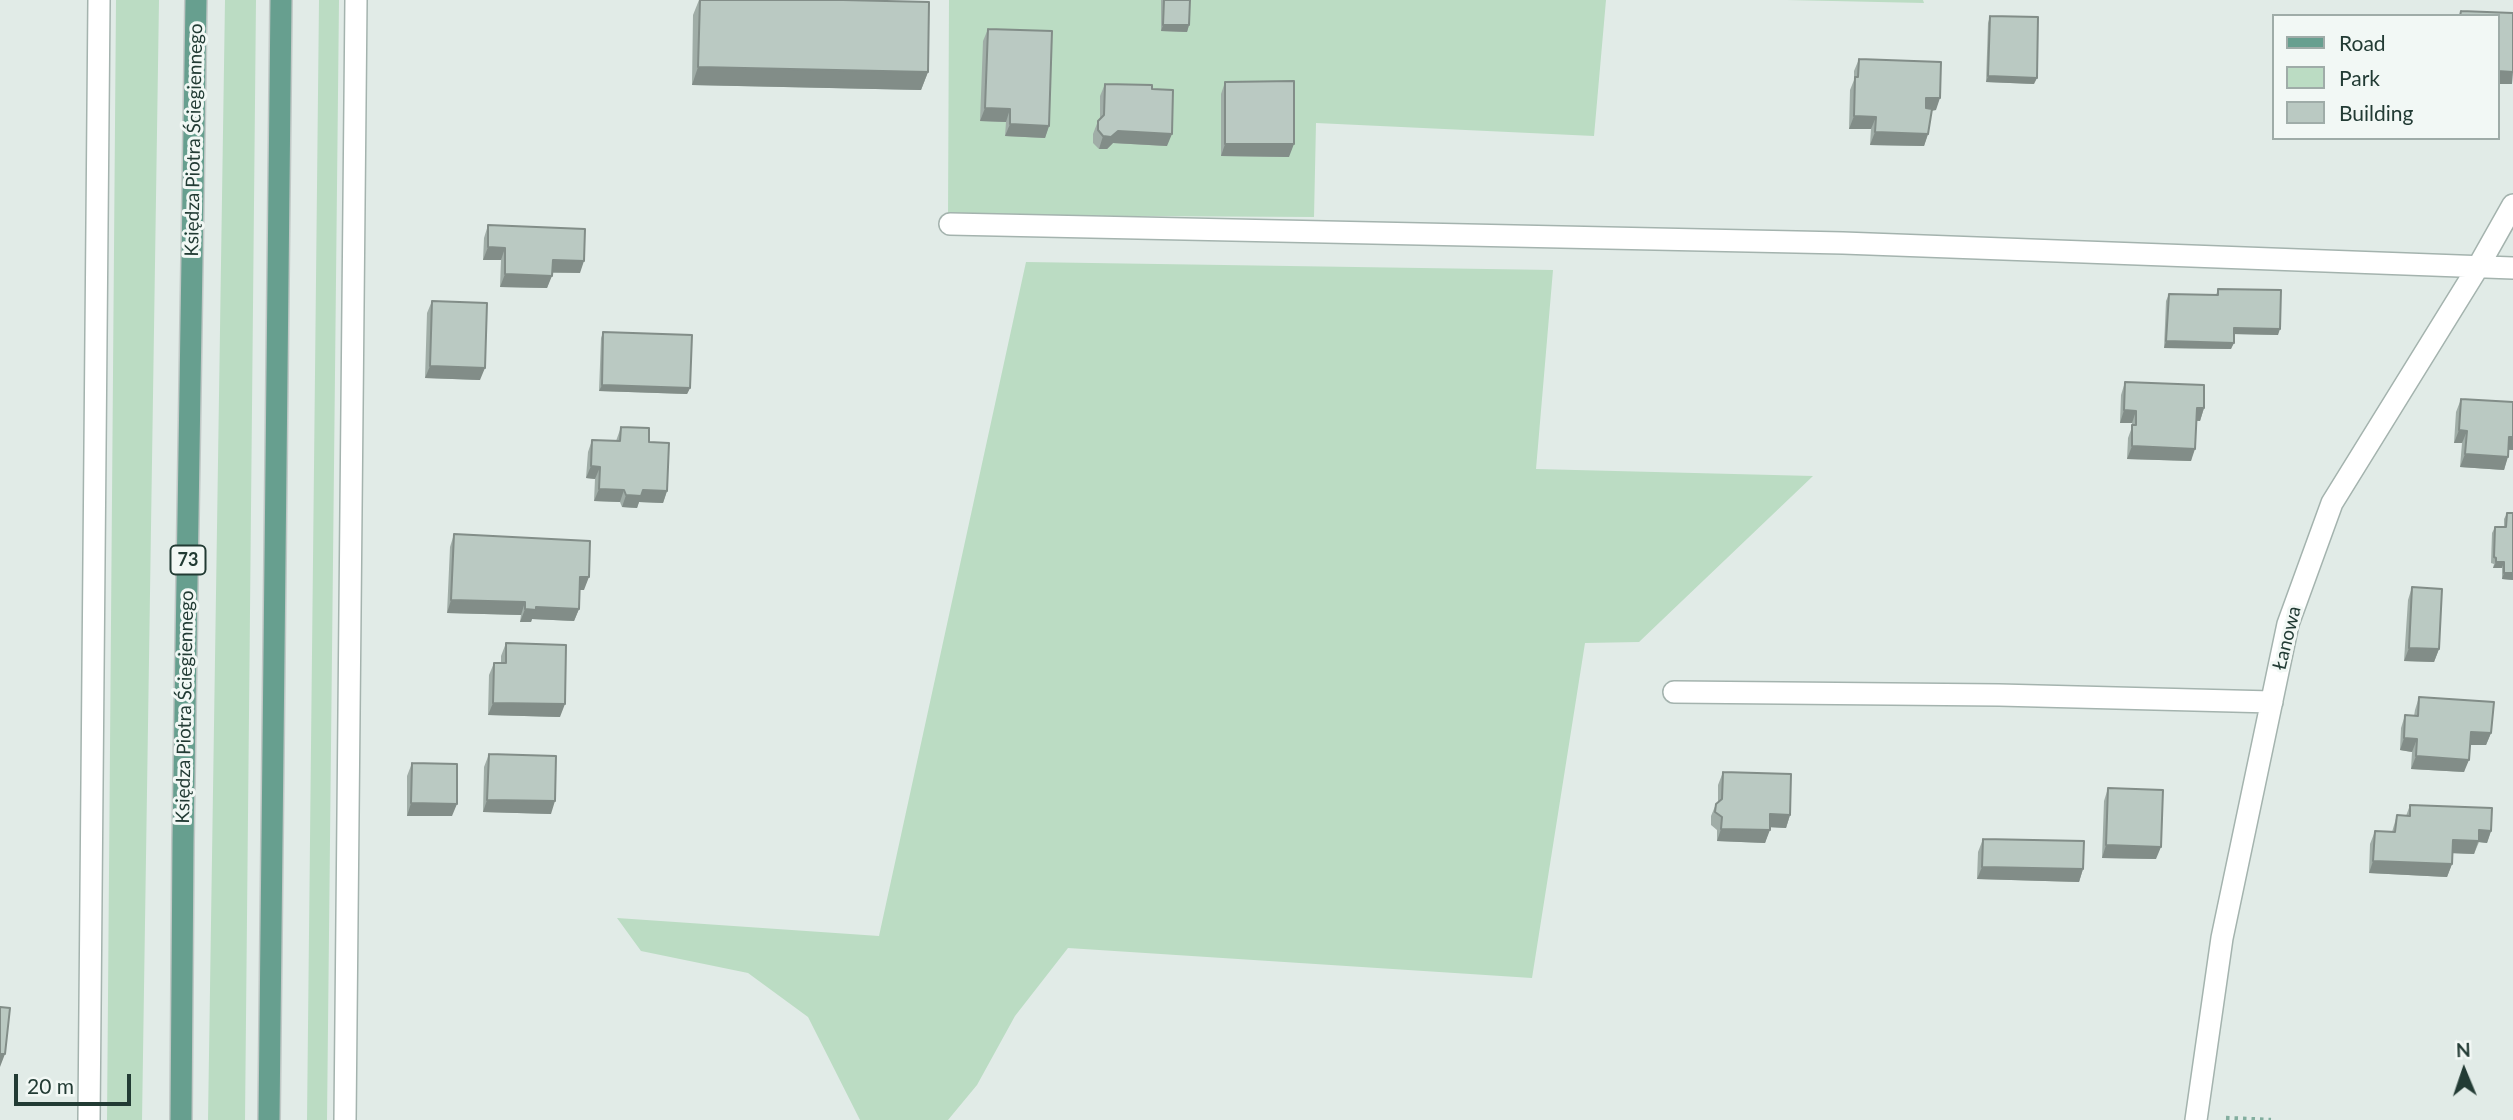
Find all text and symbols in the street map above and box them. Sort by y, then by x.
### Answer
legend [2272,14,2499,140]
street label: Księdza Piotra Ściegiennego [181,23,207,257]
text: Road [2339,30,2386,55]
text: Park [2339,65,2380,90]
text: Building [2339,100,2414,125]
road number: 73 [170,546,206,574]
street label: Księdza Piotra Ściegiennego [172,590,198,824]
street label: Łanowa [2268,604,2306,672]
north arrow [2429,1036,2499,1106]
text: N [2456,1038,2471,1061]
scale bar [18,1060,135,1104]
text: 20 m [27,1073,74,1098]

